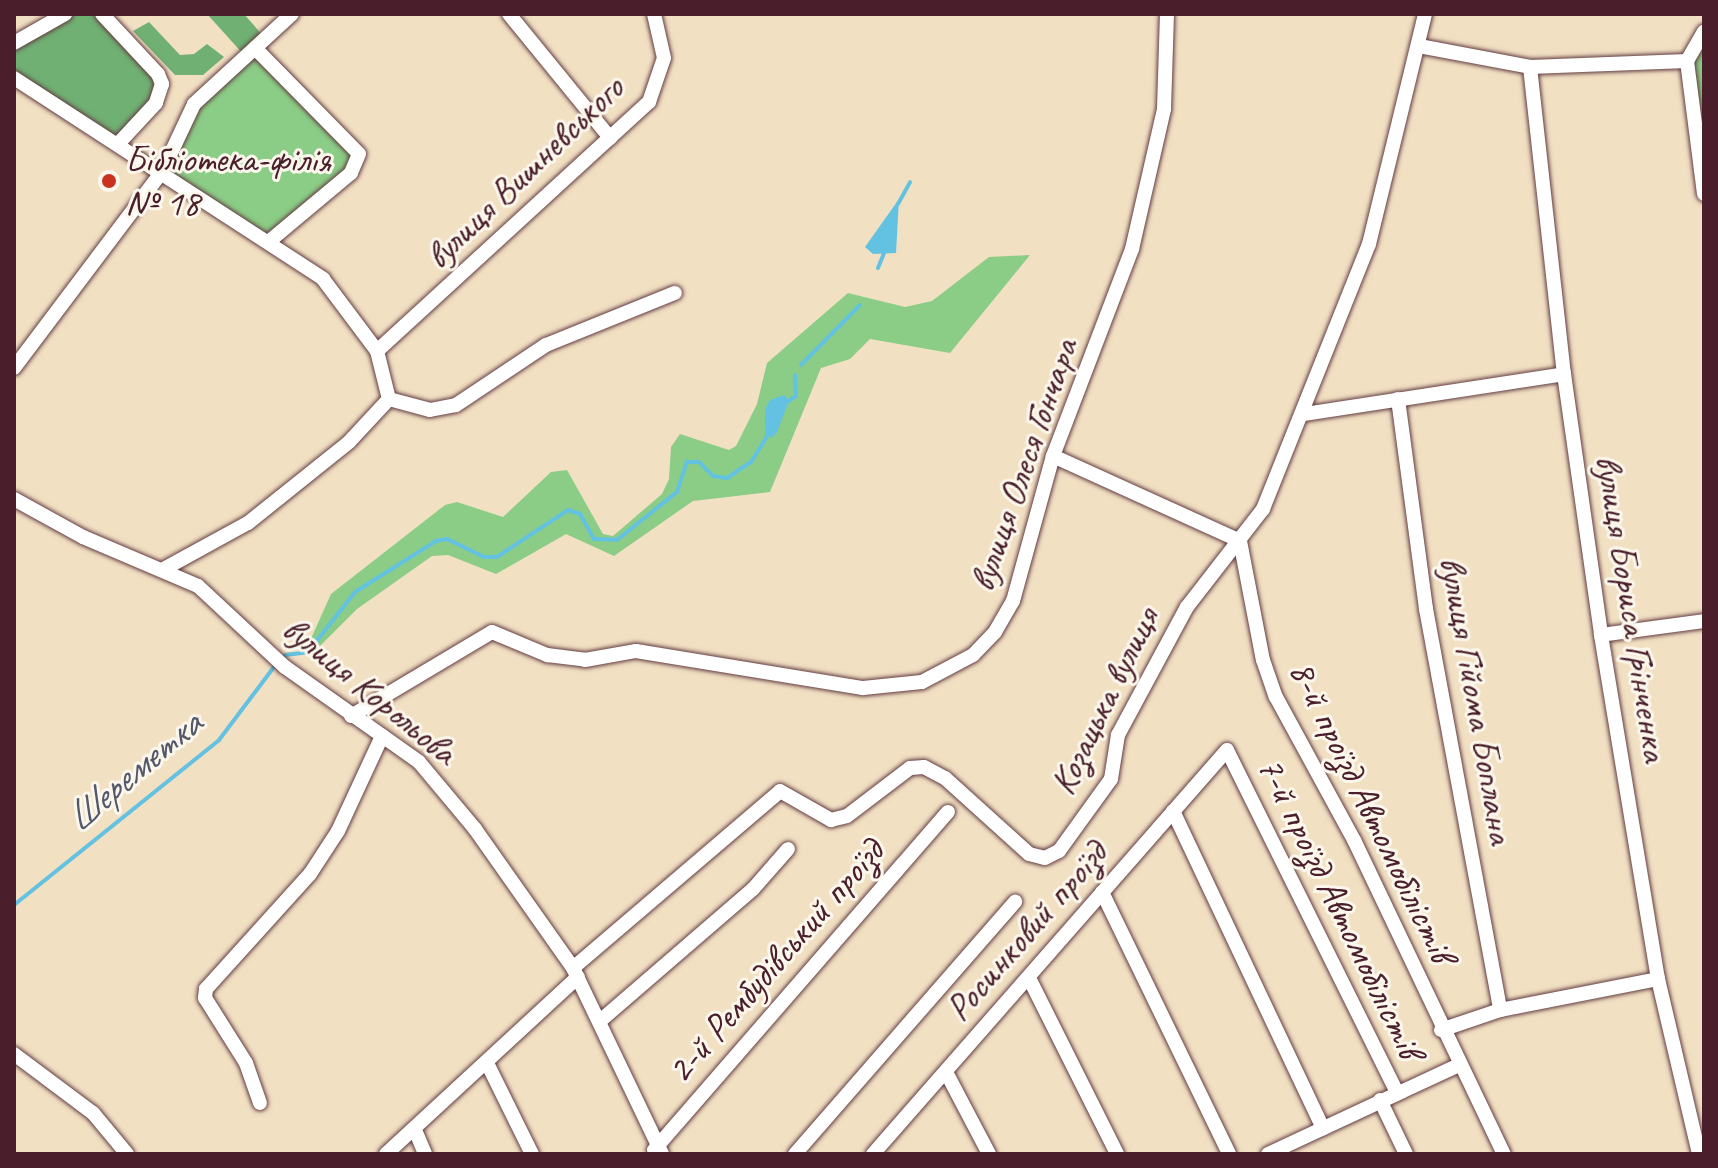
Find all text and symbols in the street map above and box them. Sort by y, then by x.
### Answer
street label: вулиця Вишневського [415,66,633,278]
place label: Бібліотека-філія № 18 [125,136,331,226]
marker: Бібліотека-філія № 18 [100,172,118,190]
street label: вулиця Олеся Гончара [958,333,1088,597]
street label: вулиця Бориса Грінченка [1585,452,1679,764]
street label: вулиця Гійома Боплана [1430,554,1524,846]
street label: Козацька вулиця [1039,601,1169,801]
street label: вулиця Корольова [273,606,467,774]
street label: 8-й проїзд Автомобілістів [1279,652,1465,970]
water label: Шереметка [55,700,211,842]
street label: 7-й проїзд Автомобілістів [1247,748,1433,1066]
street label: 2-й Рембудівський проїзд [657,830,893,1092]
street label: Росинковий проїзд [935,832,1117,1030]

